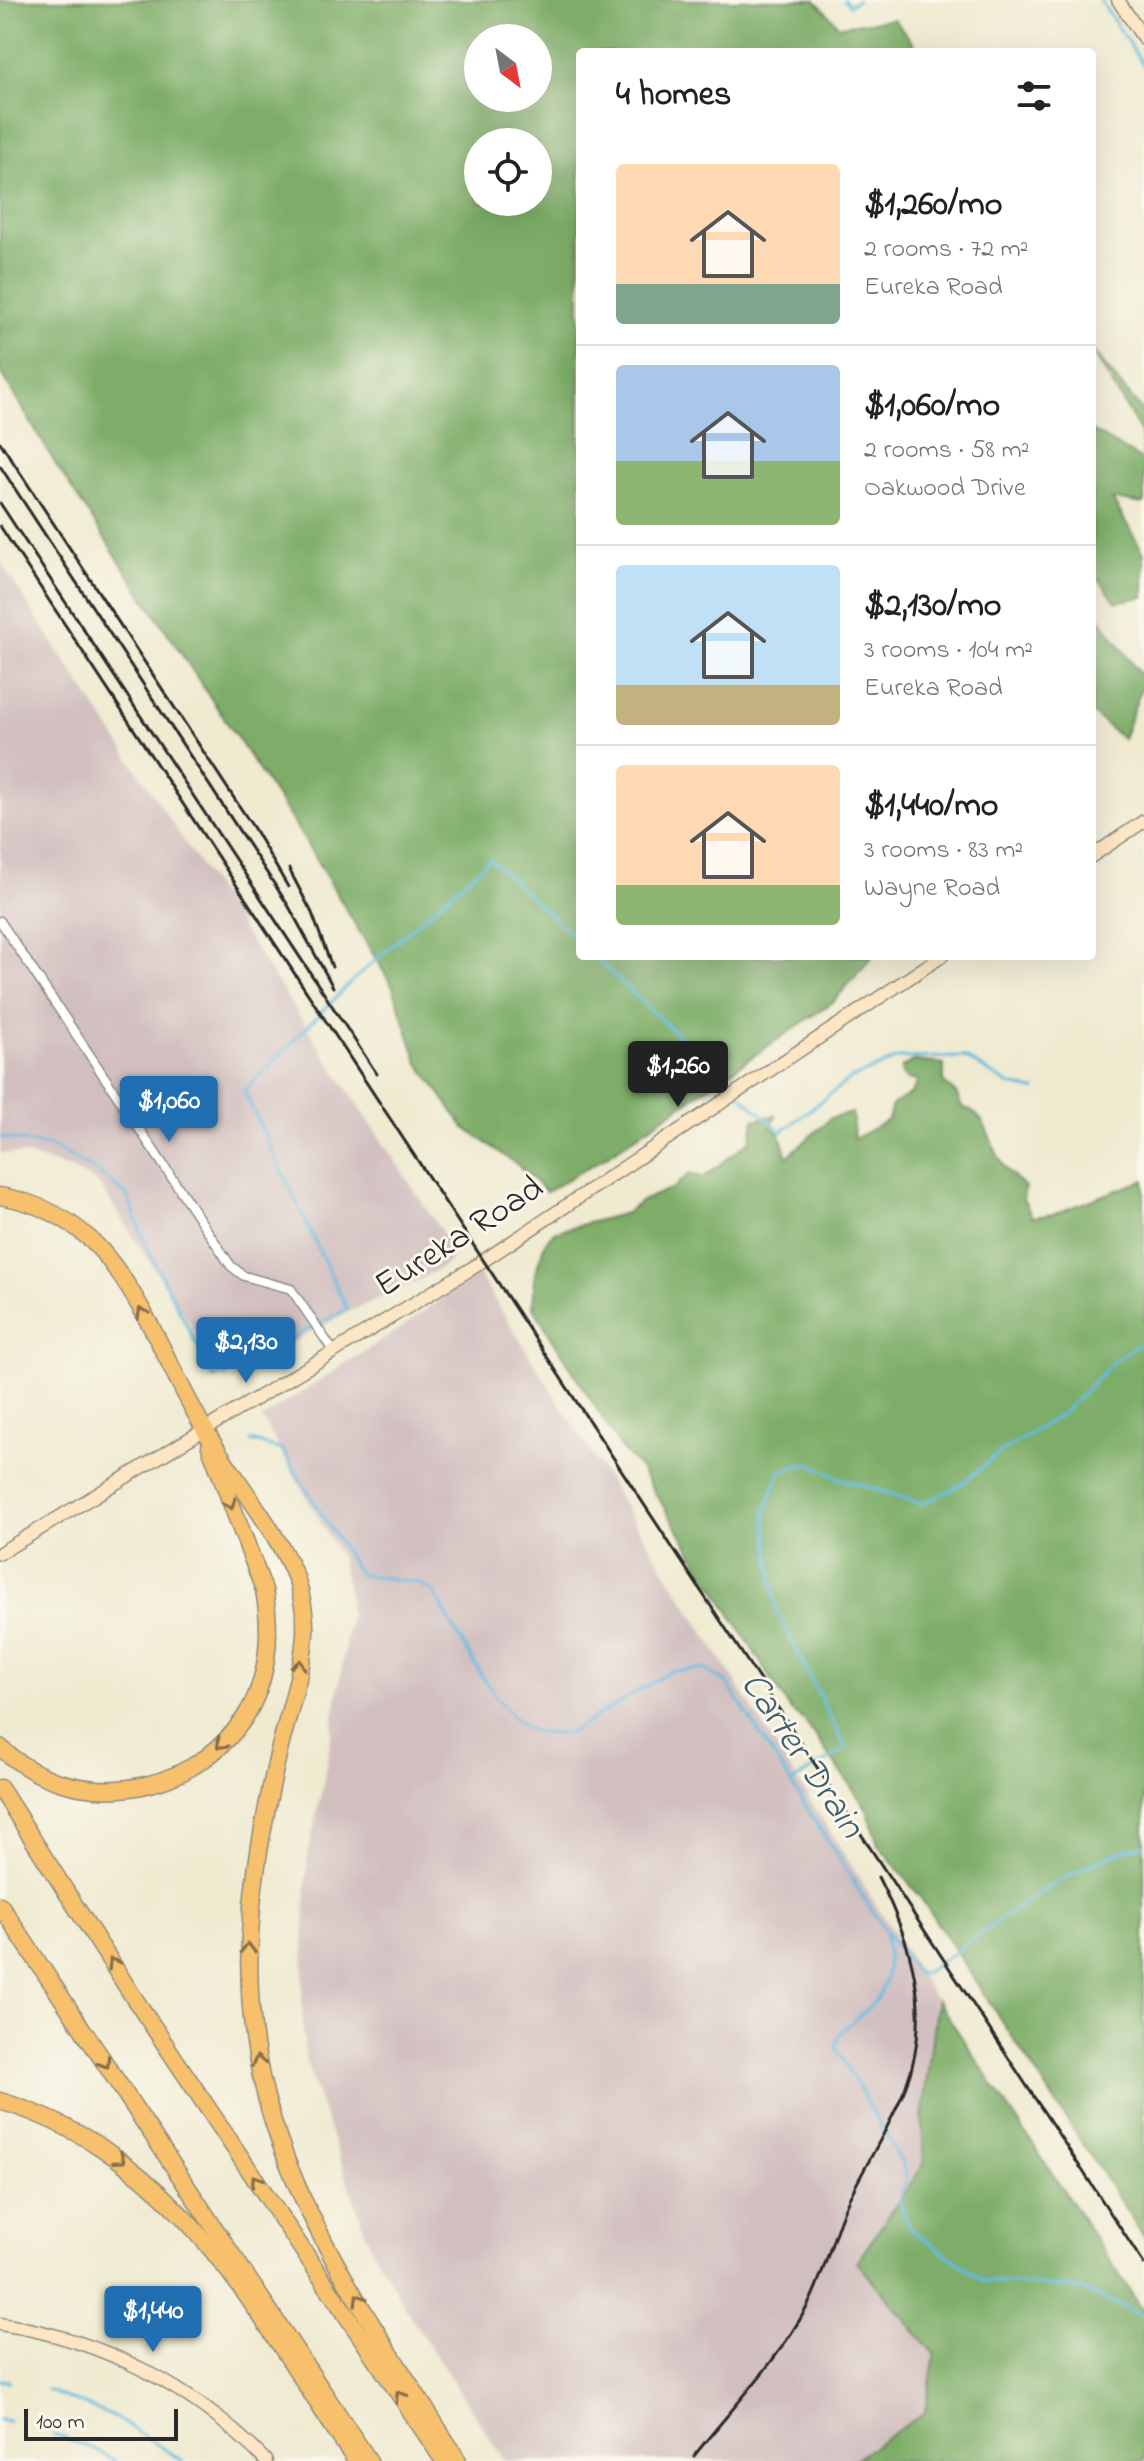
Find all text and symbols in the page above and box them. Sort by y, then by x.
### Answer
north arrow [464,24,552,112]
map controls [464,24,552,216]
text: 4 homes [616,71,731,121]
icon: filters [1012,74,1056,118]
button: locate [464,128,552,216]
text: $1,260/mo [864,181,1002,231]
icon: home [680,196,776,292]
text: 2 rooms · 72 m² [864,231,1029,269]
text: Eureka Road [864,269,1003,307]
text: $1,060/mo [864,382,1000,432]
icon: home [680,397,776,493]
text: 2 rooms · 58 m² [864,432,1030,470]
text: Oakwood Drive [864,470,1026,508]
text: $2,130/mo [864,582,1001,632]
icon: home [680,597,776,693]
text: 3 rooms · 104 m² [864,632,1033,670]
text: Eureka Road [864,670,1003,708]
text: $1,440/mo [864,782,999,832]
icon: home [680,797,776,893]
text: 3 rooms · 83 m² [864,832,1023,870]
text: Wayne Road [864,870,1000,908]
pin: $1,260 [613,1041,743,1109]
text: $1,260 [646,1048,710,1086]
pin: $1,060 [104,1076,234,1144]
text: $1,060 [138,1083,200,1121]
street label: Eureka Road [365,1163,555,1313]
one-way arrow [136,1306,151,1321]
pin: $2,130 [181,1317,311,1385]
text: $2,130 [214,1324,278,1362]
one-way arrow [220,1496,237,1510]
one-way arrow [290,1659,307,1672]
water label: Carter Drain [725,1662,878,1851]
one-way arrow [216,1735,230,1749]
one-way arrow [239,1941,257,1954]
one-way arrow [107,1957,122,1972]
one-way arrow [95,2054,110,2069]
one-way arrow [251,2055,268,2068]
one-way arrow [111,2149,126,2163]
one-way arrow [251,2174,266,2188]
pin: $1,440 [88,2286,218,2354]
text: $1,440 [122,2293,184,2331]
one-way arrow [353,2293,369,2308]
one-way arrow [395,2390,410,2405]
scale bar [24,2405,178,2441]
text: 100 m [36,2407,85,2439]

